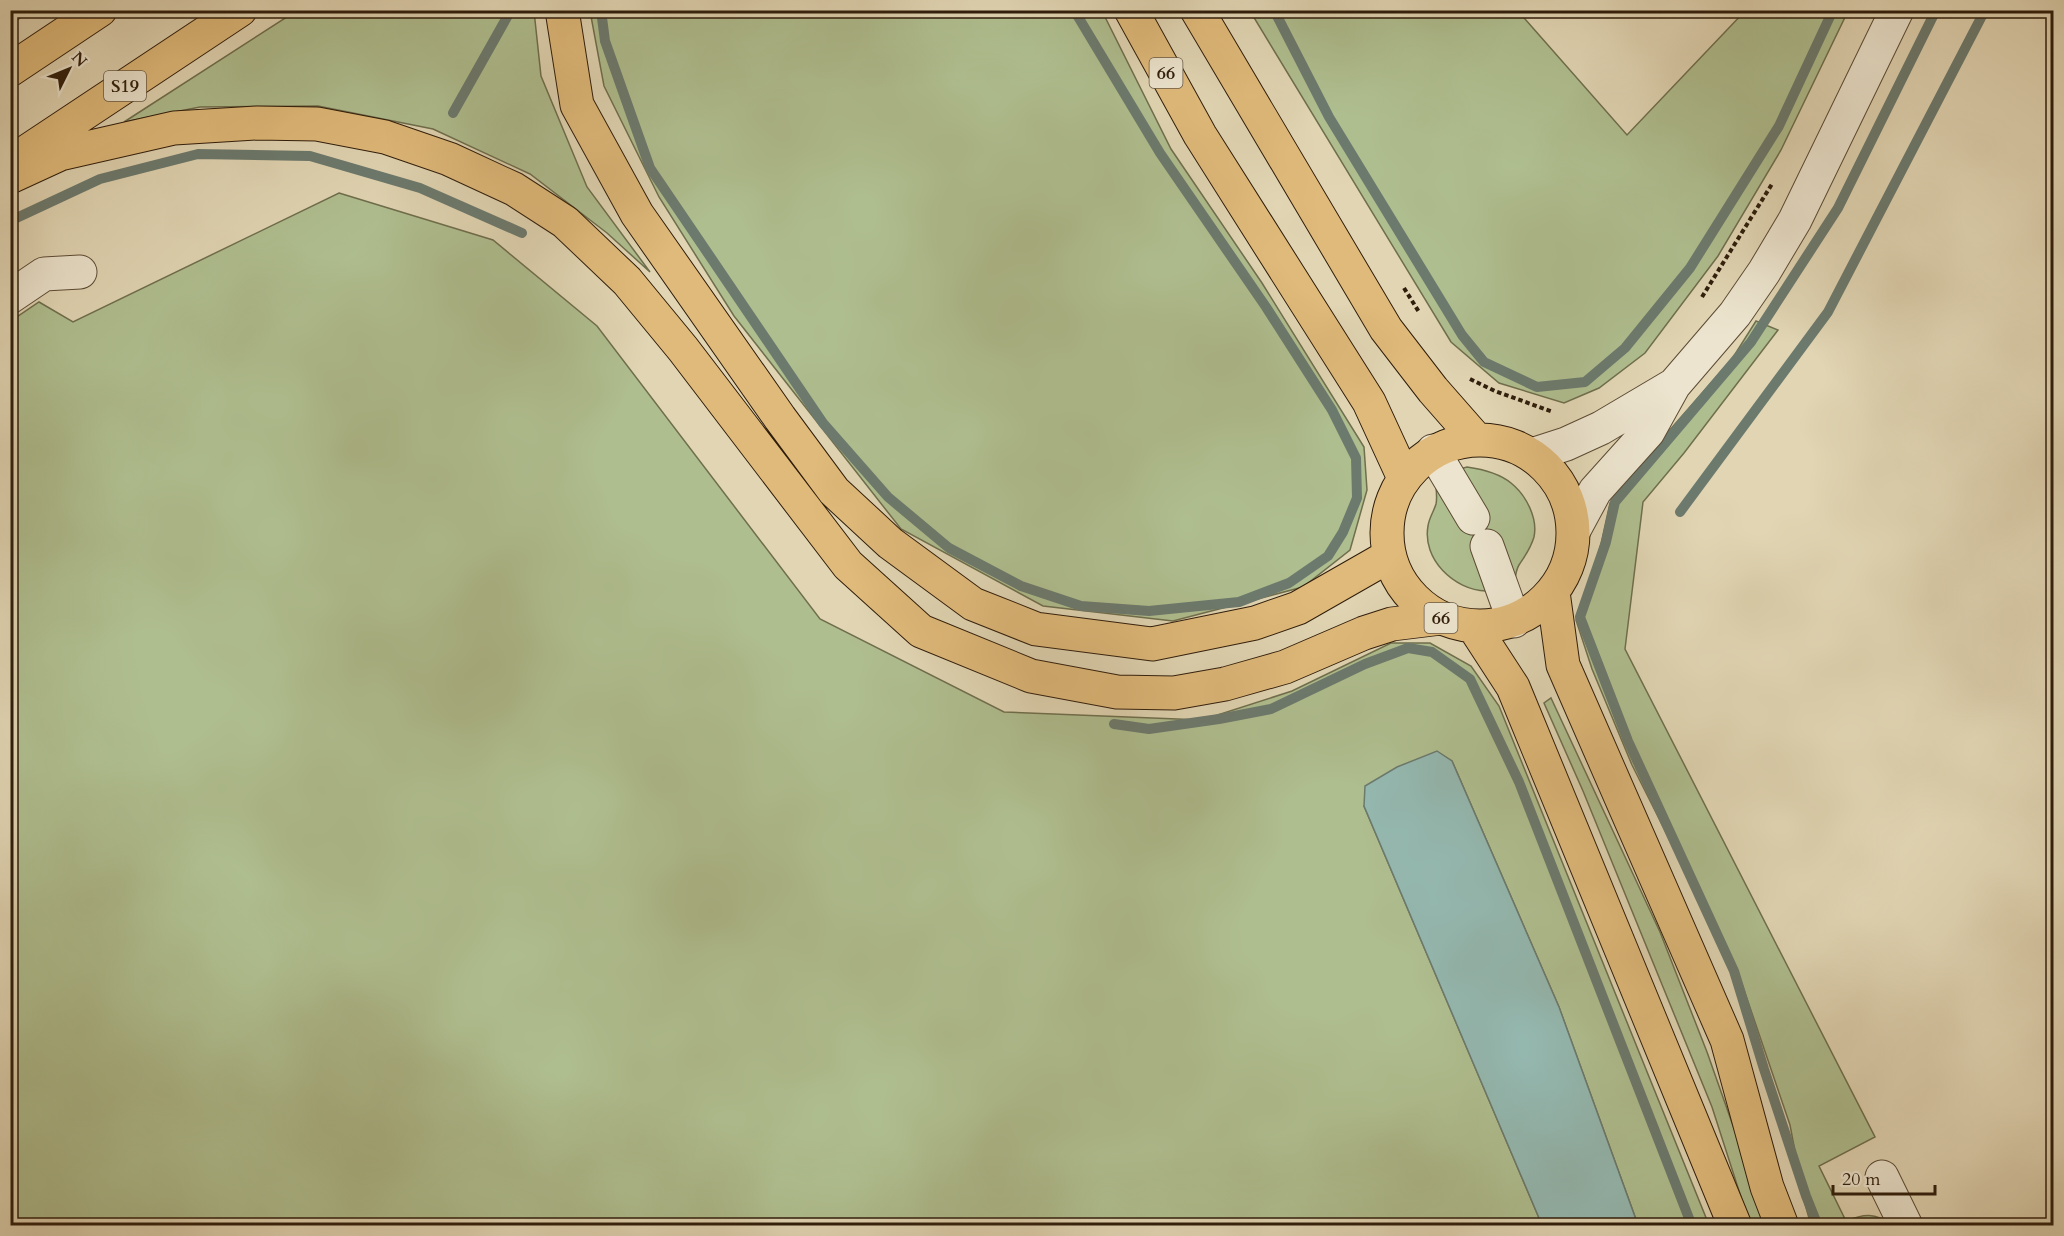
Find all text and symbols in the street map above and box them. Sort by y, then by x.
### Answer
north arrow [39,39,99,99]
text: N [66,47,92,72]
road number: 66 [1150,58,1182,88]
road number: S19 [104,71,146,101]
road number: 66 [1424,603,1458,633]
scale bar [1833,1158,1935,1196]
text: 20 m [1842,1167,1881,1192]

